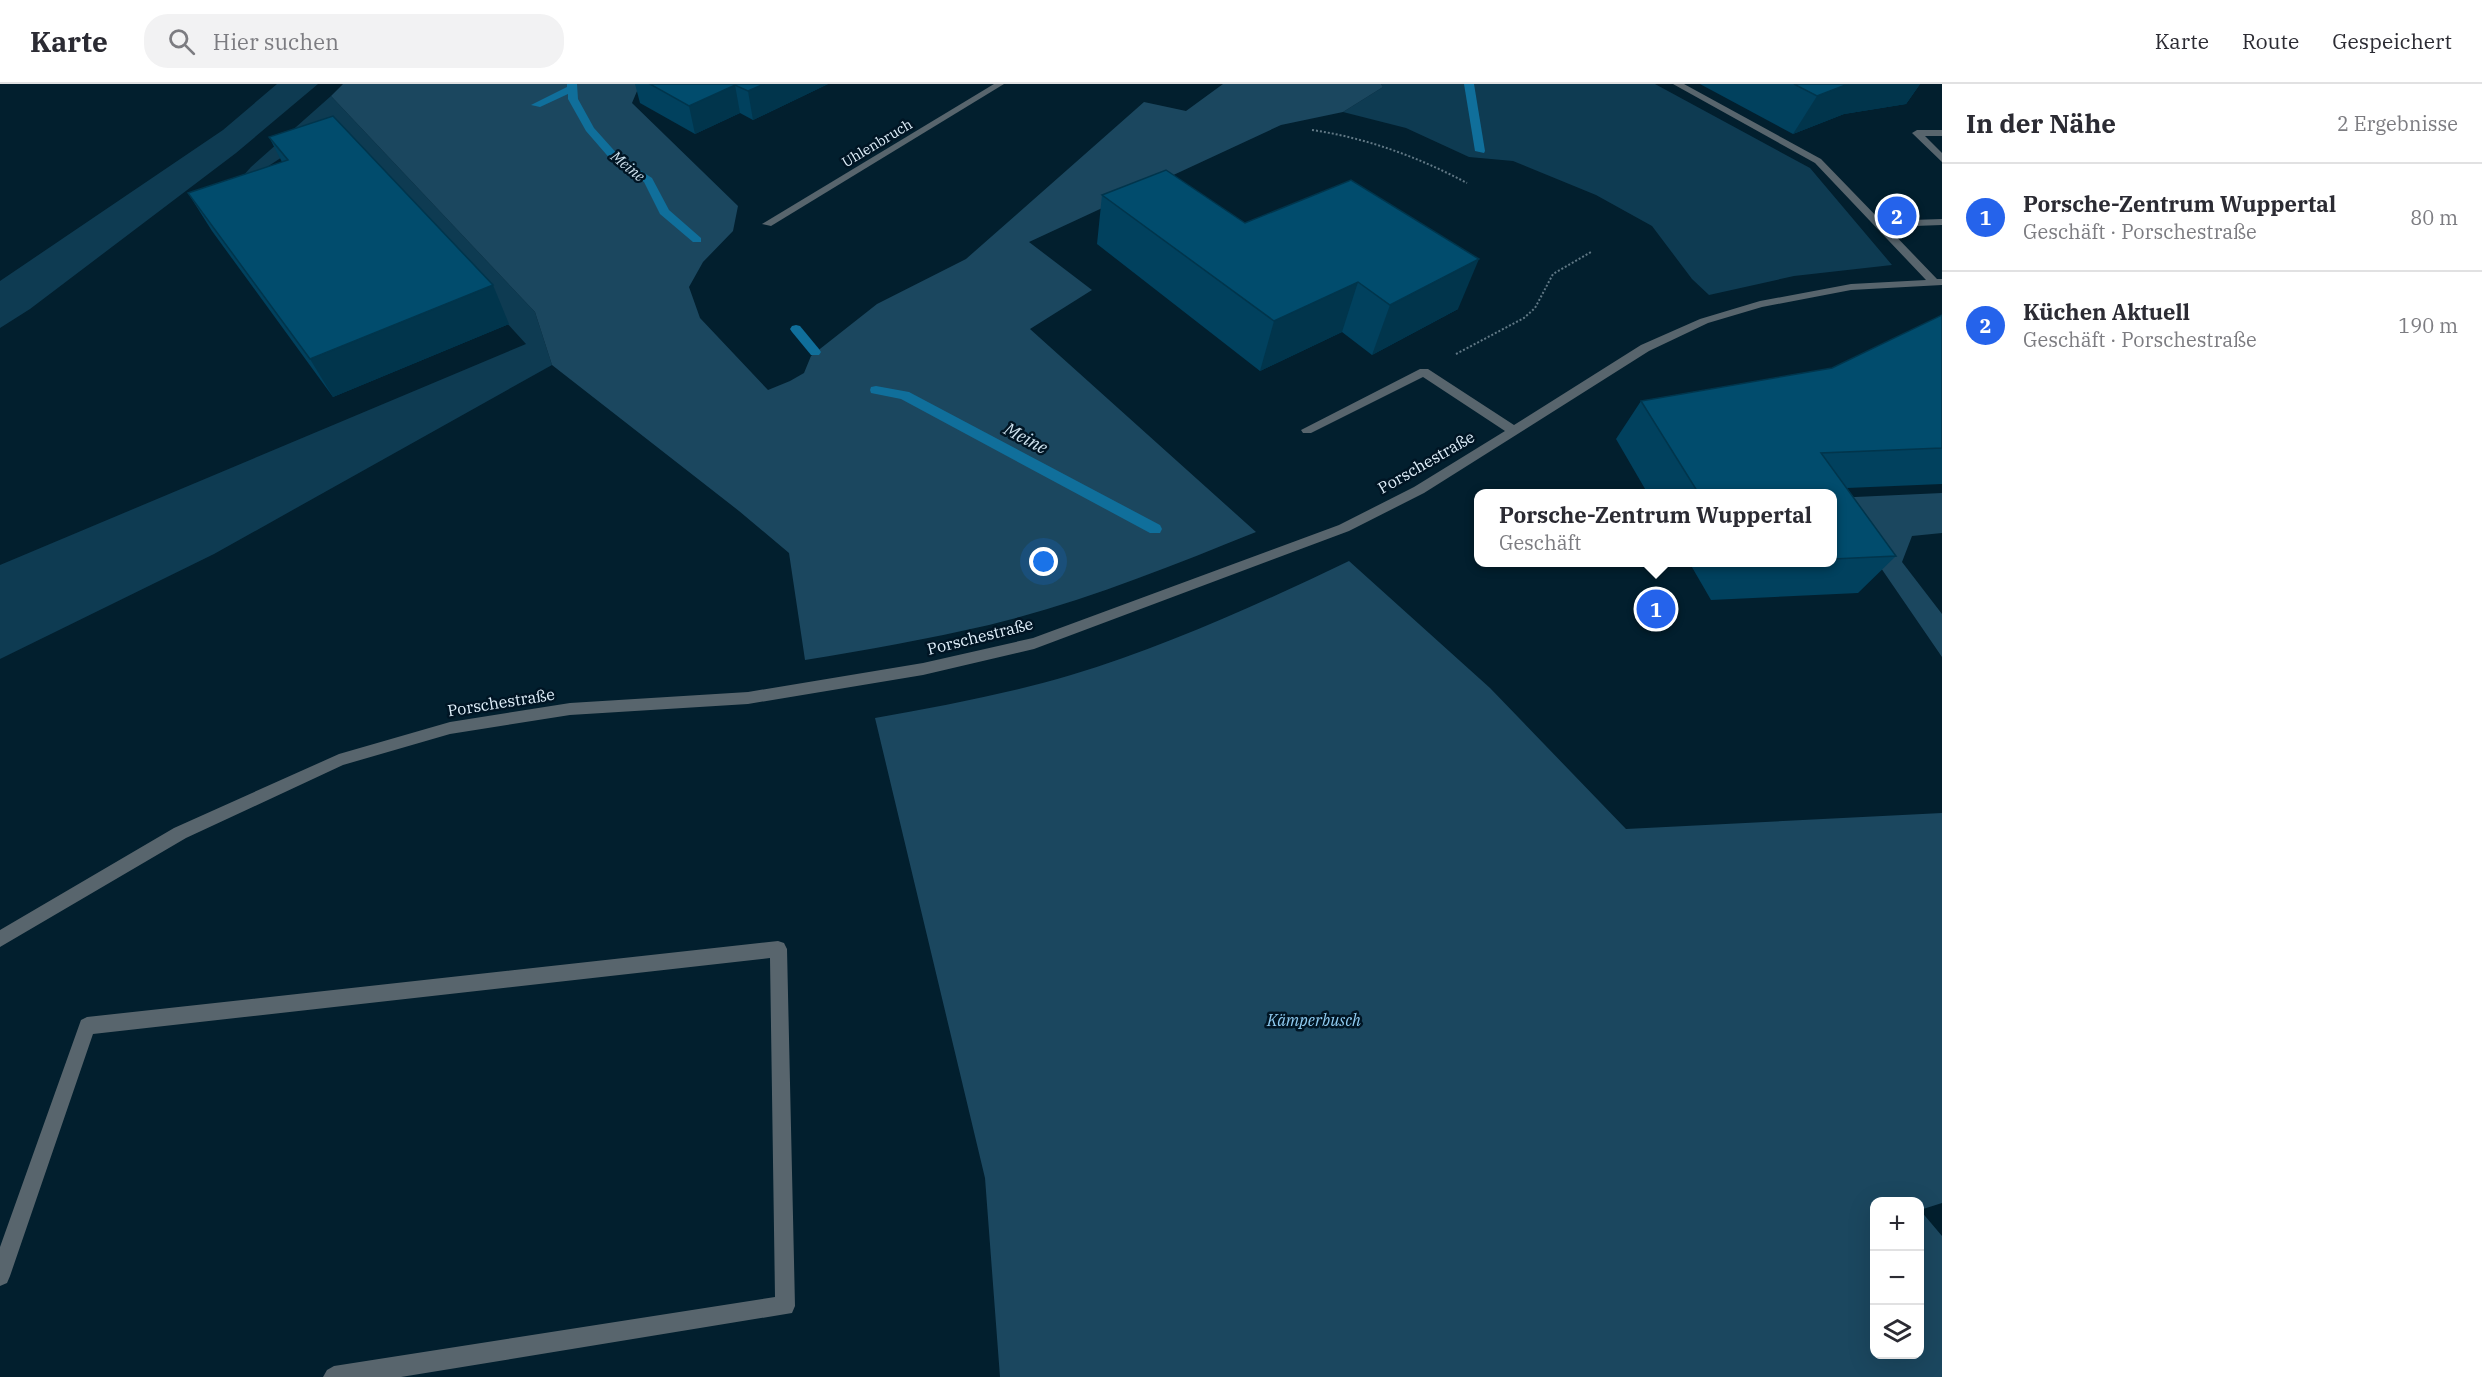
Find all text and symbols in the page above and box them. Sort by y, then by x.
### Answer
search box [144,14,564,68]
text: Karte [30,23,108,60]
icon: search [165,25,198,58]
text: Hier suchen [213,27,339,56]
text: Karte [2155,27,2209,55]
text: Route [2242,27,2299,55]
text: Gespeichert [2332,27,2452,55]
text: In der Nähe [1966,106,2116,140]
text: 2 Ergebnisse [2337,110,2458,137]
street label: Uhlenbruch [838,115,916,171]
water label: Meine [606,146,649,186]
text: Porsche-Zentrum Wuppertal [2023,189,2336,218]
pin: 2 [1878,194,1916,238]
text: 1 [1980,204,1992,231]
text: 80 m [2410,204,2458,231]
text: Geschäft · Porschestraße [2023,218,2257,245]
text: Küchen Aktuell [2023,297,2190,326]
text: 2 [1980,312,1992,339]
text: 190 m [2398,312,2458,339]
text: Geschäft · Porschestraße [2023,326,2257,353]
water label: Meine [999,417,1052,459]
street label: Porschestraße [1374,426,1478,498]
popup [1474,489,1837,567]
text: Porsche-Zentrum Wuppertal [1499,500,1812,529]
text: Geschäft [1499,529,1581,556]
your location [1029,547,1058,576]
pin: 1 [1636,586,1676,632]
street label: Porschestraße [925,613,1035,659]
street label: Porschestraße [446,684,556,720]
park label: Kämperbusch [1266,1010,1361,1030]
map controls [1870,1197,1924,1359]
button: + [1870,1197,1924,1251]
button: − [1870,1251,1924,1305]
button: layers [1870,1305,1924,1359]

